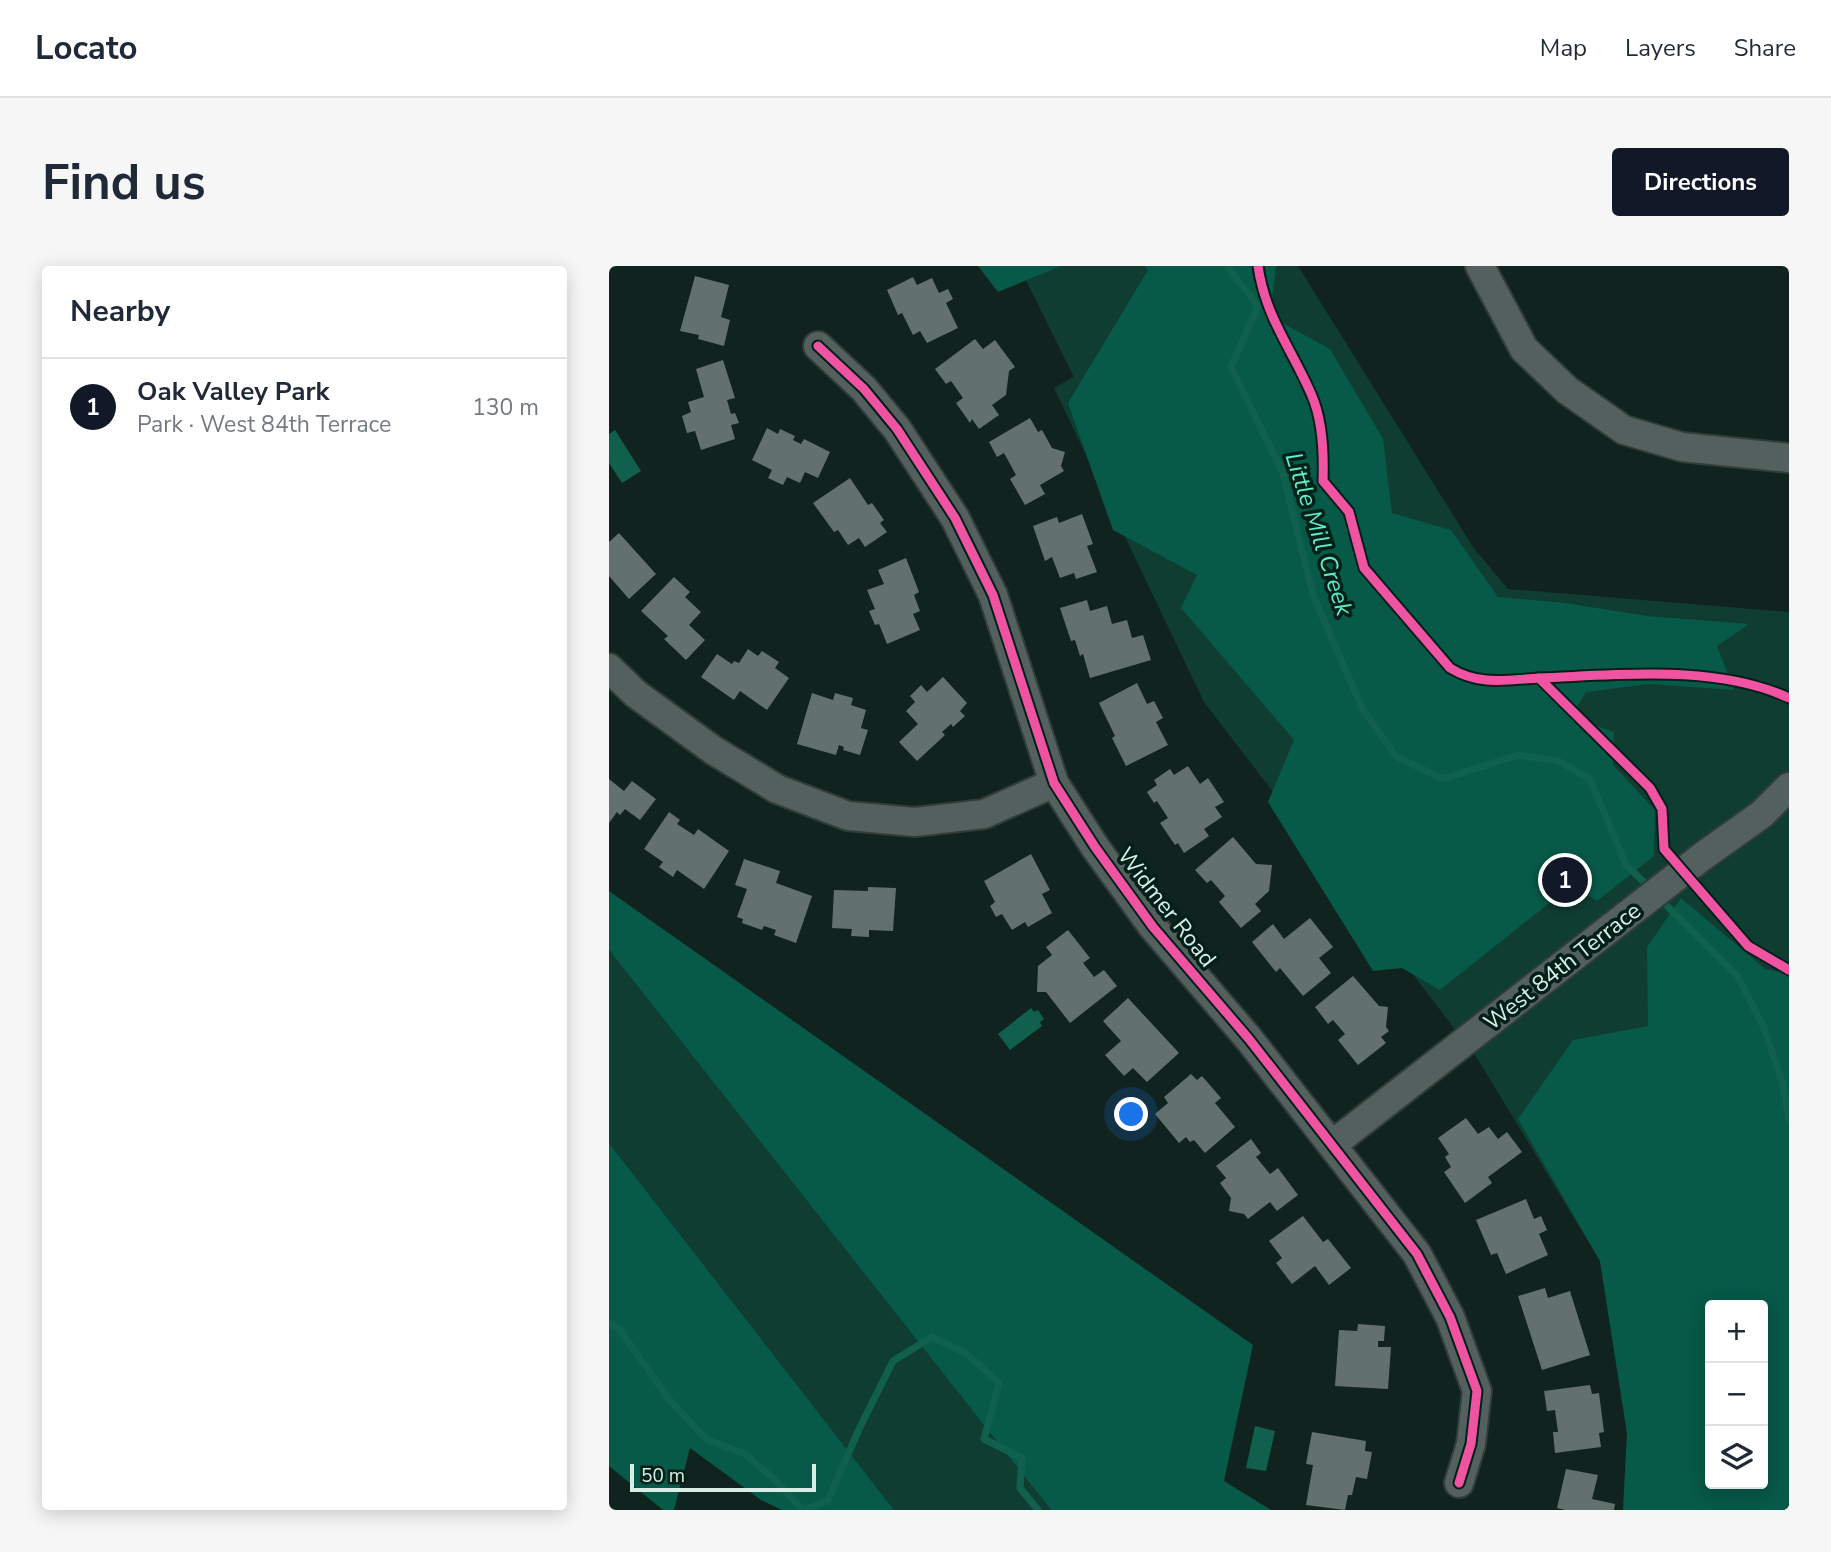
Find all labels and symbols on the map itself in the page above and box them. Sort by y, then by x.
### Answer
water label: Little Mill Creek [1278,448,1361,621]
street label: Widmer Road [1110,841,1223,973]
pin: 1 [1542,854,1588,906]
street label: West 84th Terrace [1477,895,1647,1037]
your location [1114,1097,1148,1131]
scale bar [630,1461,815,1493]

